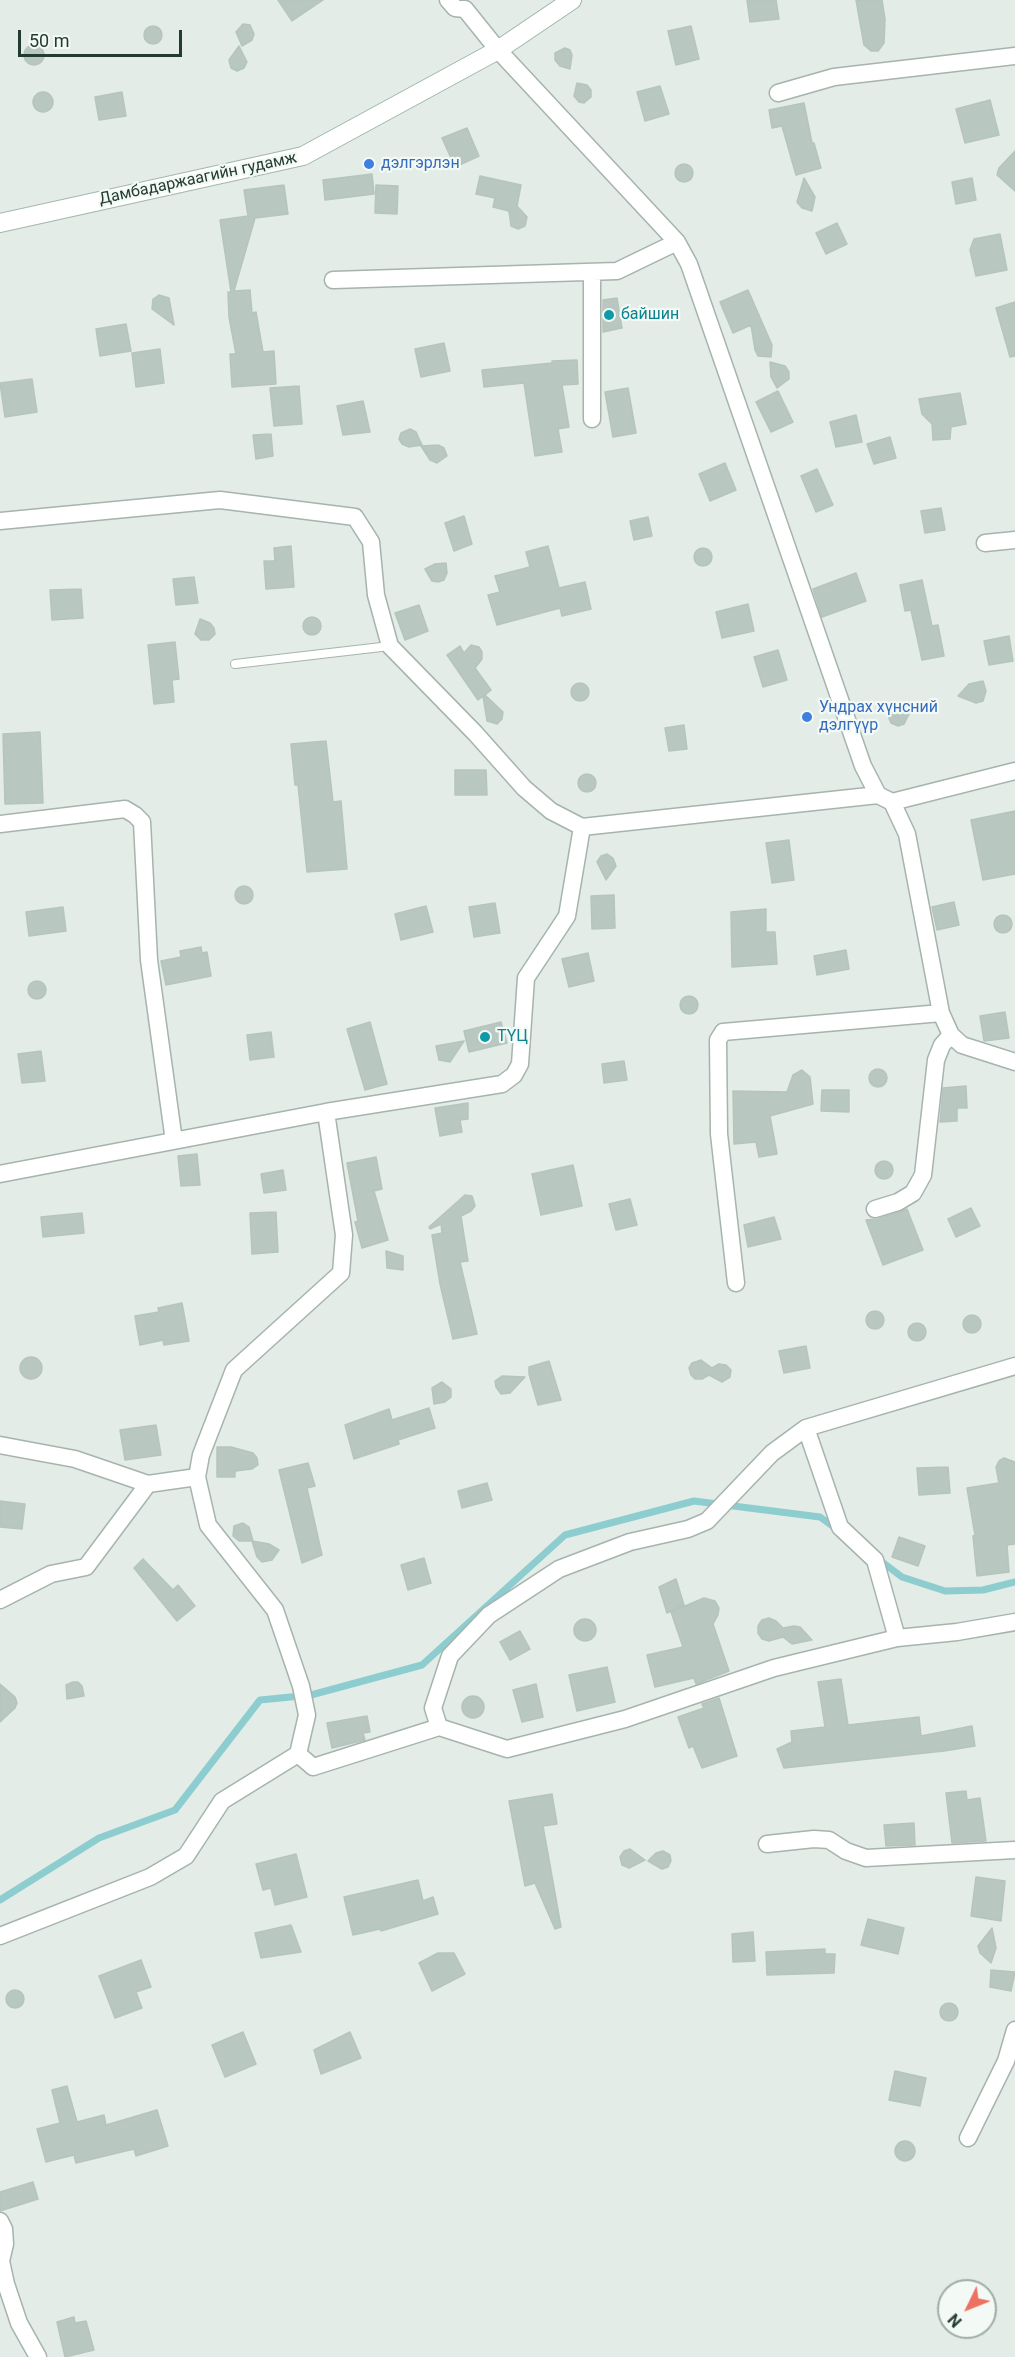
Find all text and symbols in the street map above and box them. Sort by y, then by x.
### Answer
scale bar [21,18,184,56]
text: 50 m [29,30,69,51]
street label: Дамбадаржаагийн гудамж [97,149,299,209]
place label: дэлгэрлэн [381,154,460,174]
marker: дэлгэрлэн [362,157,376,171]
place label: байшин [621,305,679,325]
marker: байшин [602,308,616,322]
place label: Ундрах хүнсний дэлгүүр [819,698,938,736]
marker: Ундрах хүнсний дэлгүүр [800,710,814,724]
place label: ТҮЦ [497,1027,528,1047]
marker: ТҮЦ [478,1030,492,1044]
north arrow [937,2279,997,2339]
text: N [944,2310,966,2331]

